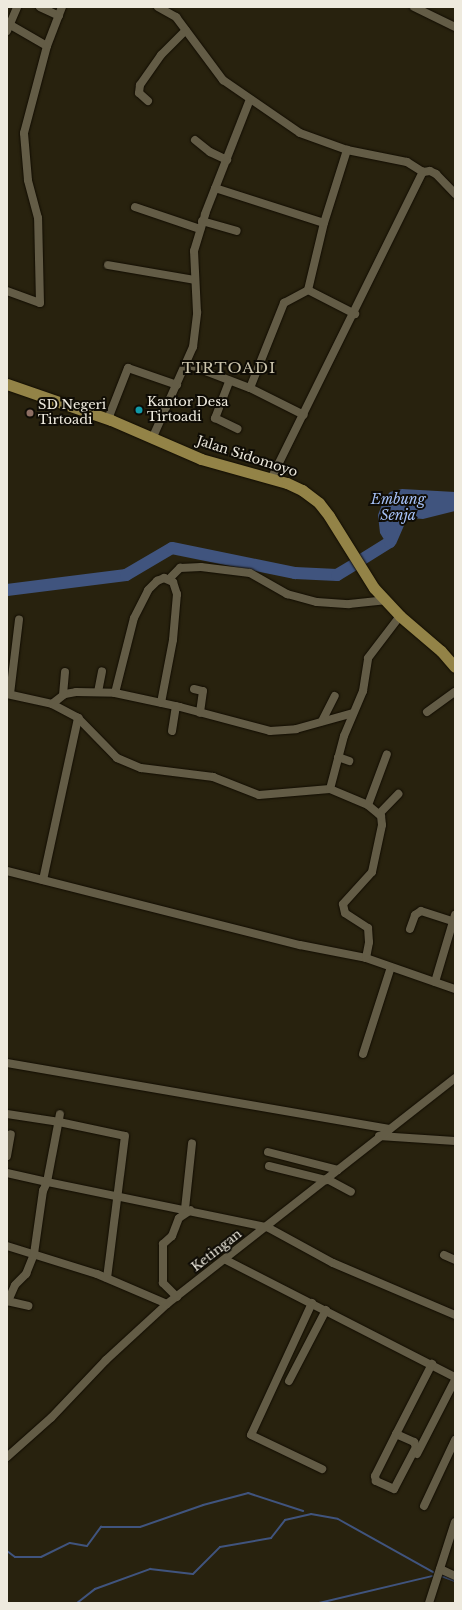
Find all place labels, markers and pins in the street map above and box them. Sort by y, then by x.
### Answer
place label: Kantor Desa Tirtoadi [147,395,229,426]
place label: SD Negeri Tirtoadi [38,398,106,429]
marker: Kantor Desa Tirtoadi [134,405,144,415]
marker: SD Negeri Tirtoadi [25,408,35,418]

